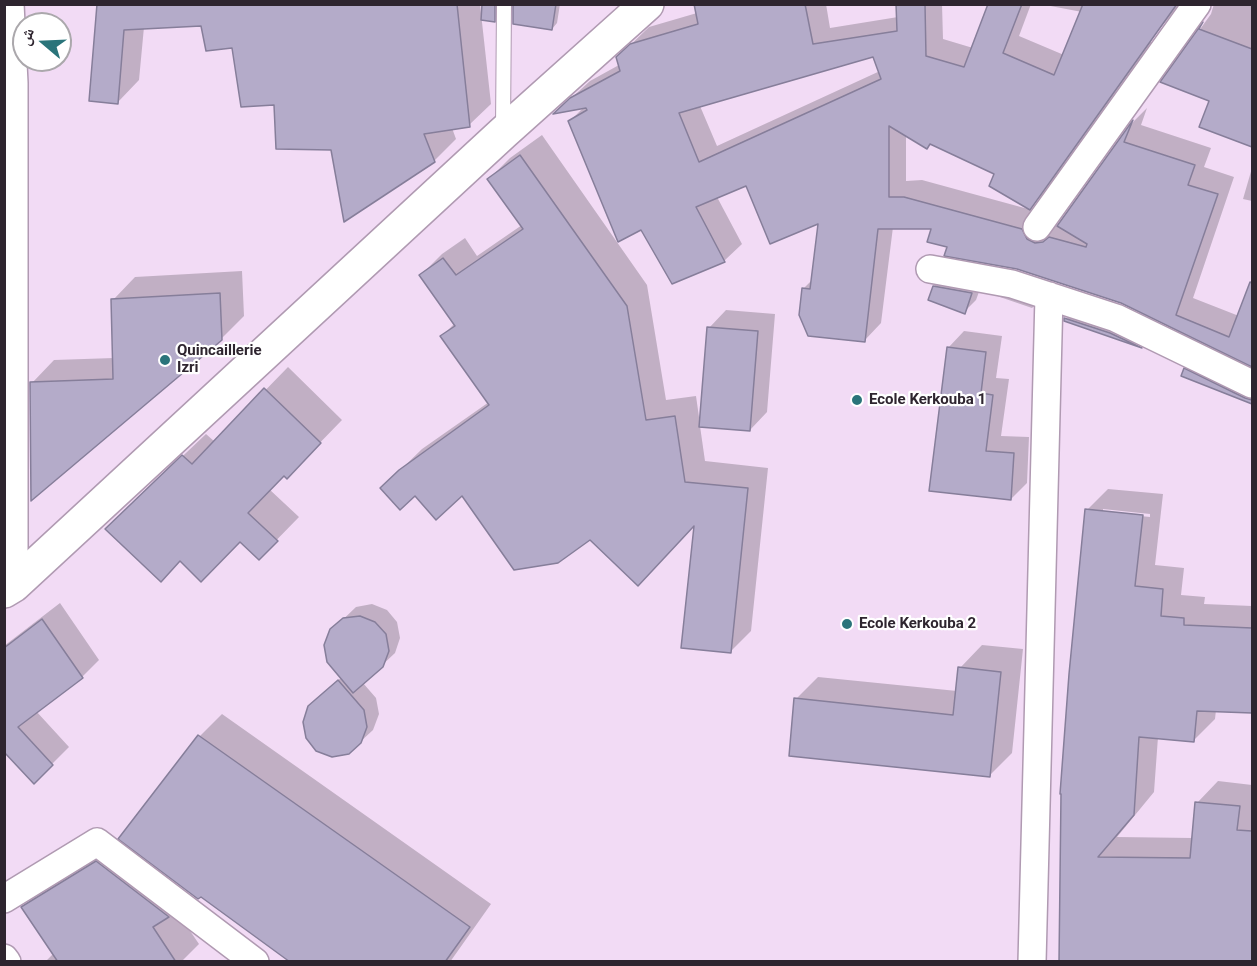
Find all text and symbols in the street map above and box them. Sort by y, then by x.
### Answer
north arrow [12,12,72,72]
text: ش [15,26,38,48]
place label: Quincaillerie Izri [177,342,262,377]
marker: Quincaillerie Izri [158,353,172,367]
place label: Ecole Kerkouba 1 [869,391,986,409]
marker: Ecole Kerkouba 1 [850,393,864,407]
place label: Ecole Kerkouba 2 [859,615,976,633]
marker: Ecole Kerkouba 2 [840,617,854,631]

